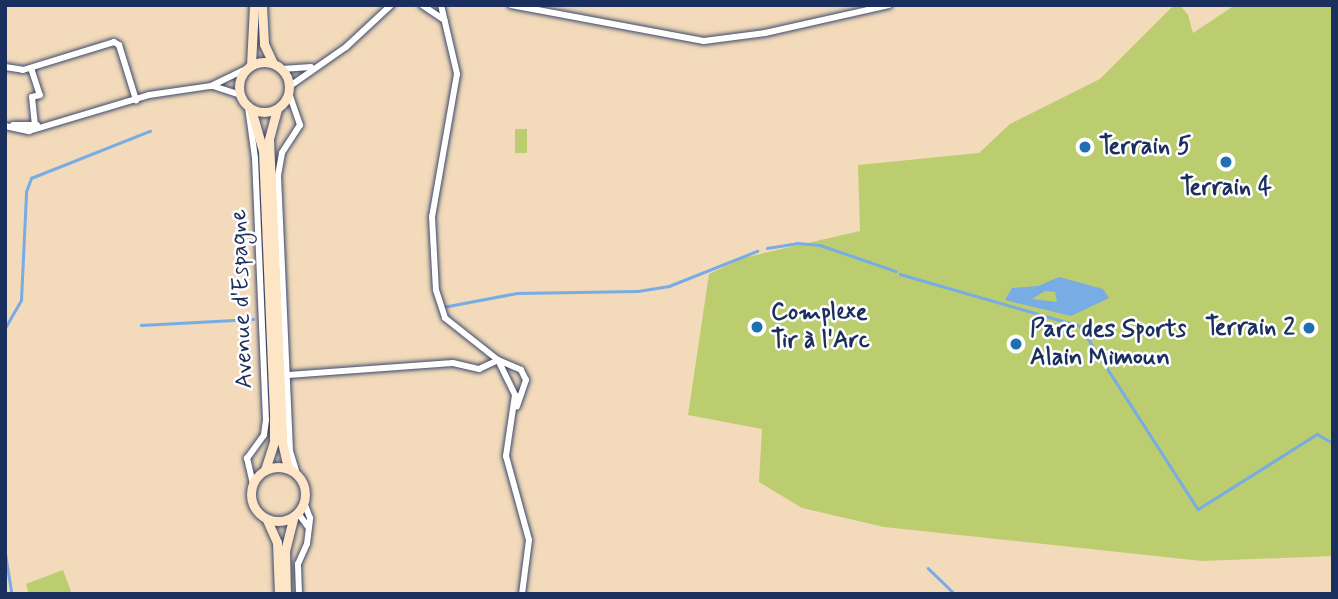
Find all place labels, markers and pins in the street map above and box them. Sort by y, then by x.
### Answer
place label: Terrain 5 [1099,133,1191,161]
marker: Terrain 5 [1077,139,1093,155]
marker: Terrain 4 [1218,154,1234,170]
place label: Terrain 4 [1180,174,1272,202]
place label: Complexe Tir à l'Arc [771,299,870,355]
place label: Terrain 2 [1206,314,1295,342]
place label: Parc des Sports Alain Mimoun [1030,316,1191,372]
marker: Complexe Tir à l'Arc [749,319,765,335]
marker: Terrain 2 [1301,320,1317,336]
marker: Parc des Sports Alain Mimoun [1008,336,1024,352]

